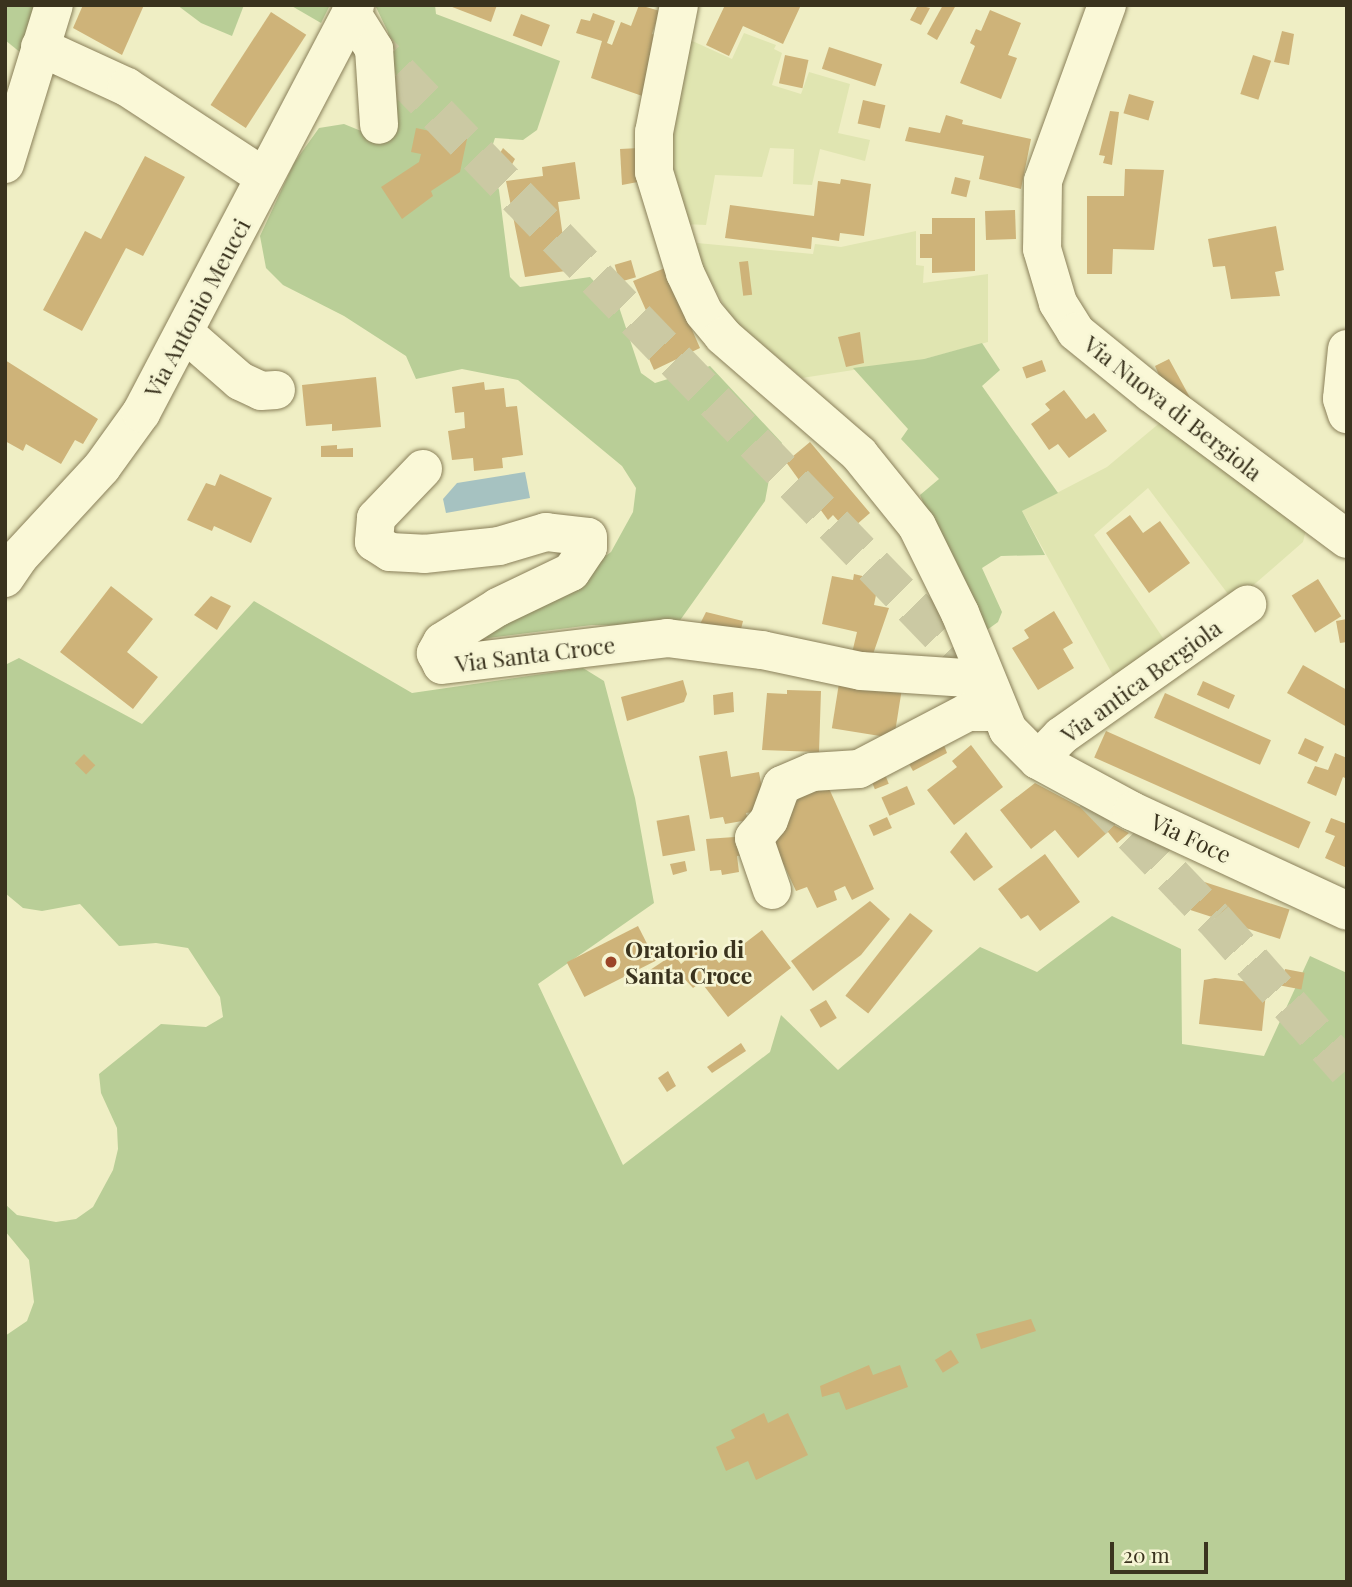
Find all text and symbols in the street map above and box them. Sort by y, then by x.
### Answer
street label: Via Antonio Meucci [138,214,256,402]
street label: Via Nuova di Bergiola [1078,330,1268,486]
street label: Via antica Bergiola [1055,614,1227,748]
street label: Via Santa Croce [453,630,617,678]
street label: Via Foce [1146,807,1236,869]
place label: Oratorio di Santa Croce [625,935,752,989]
marker: Oratorio di Santa Croce [603,954,619,970]
scale bar [1114,1528,1212,1572]
text: 20 m [1123,1540,1170,1568]

